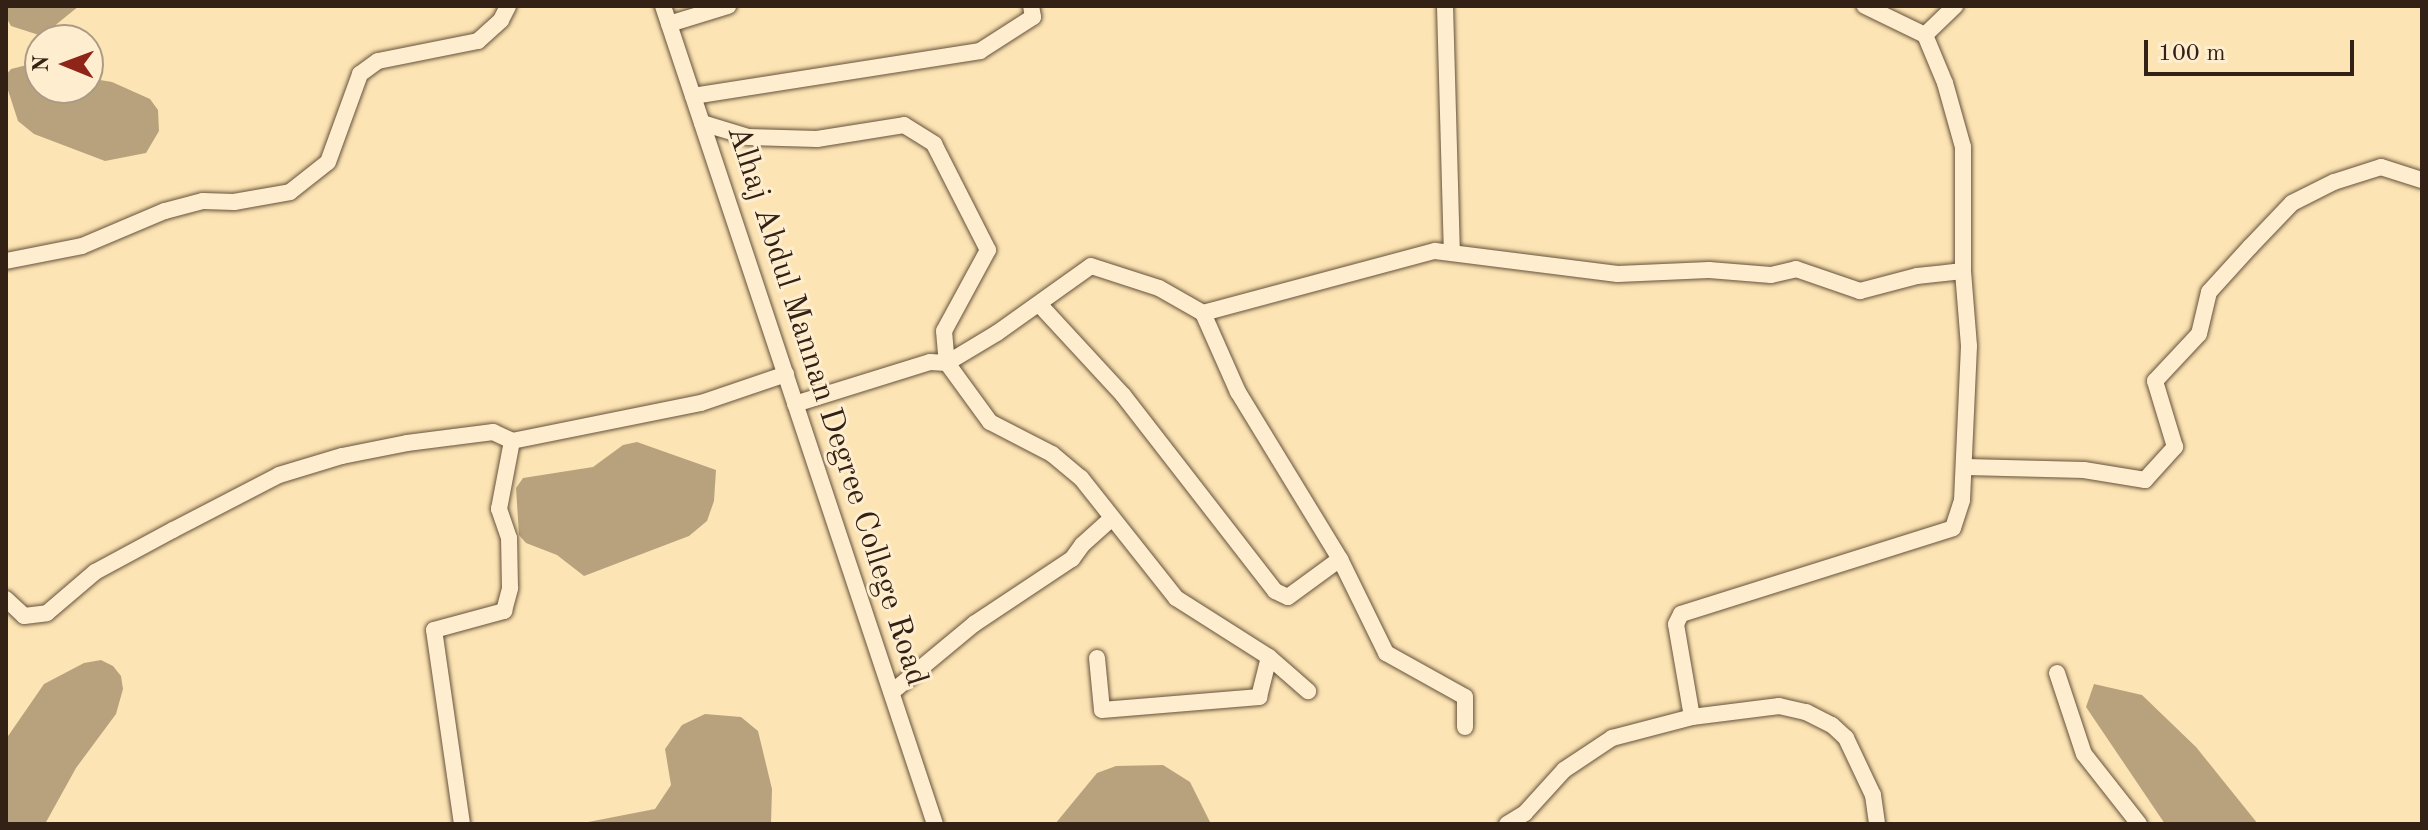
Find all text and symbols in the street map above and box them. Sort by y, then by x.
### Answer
north arrow [24,24,104,104]
scale bar [2148,24,2358,74]
text: 100 m [2158,42,2226,66]
text: N [31,55,53,72]
street label: Alhaj Abdul Mannan Degree College Road [717,121,935,691]

